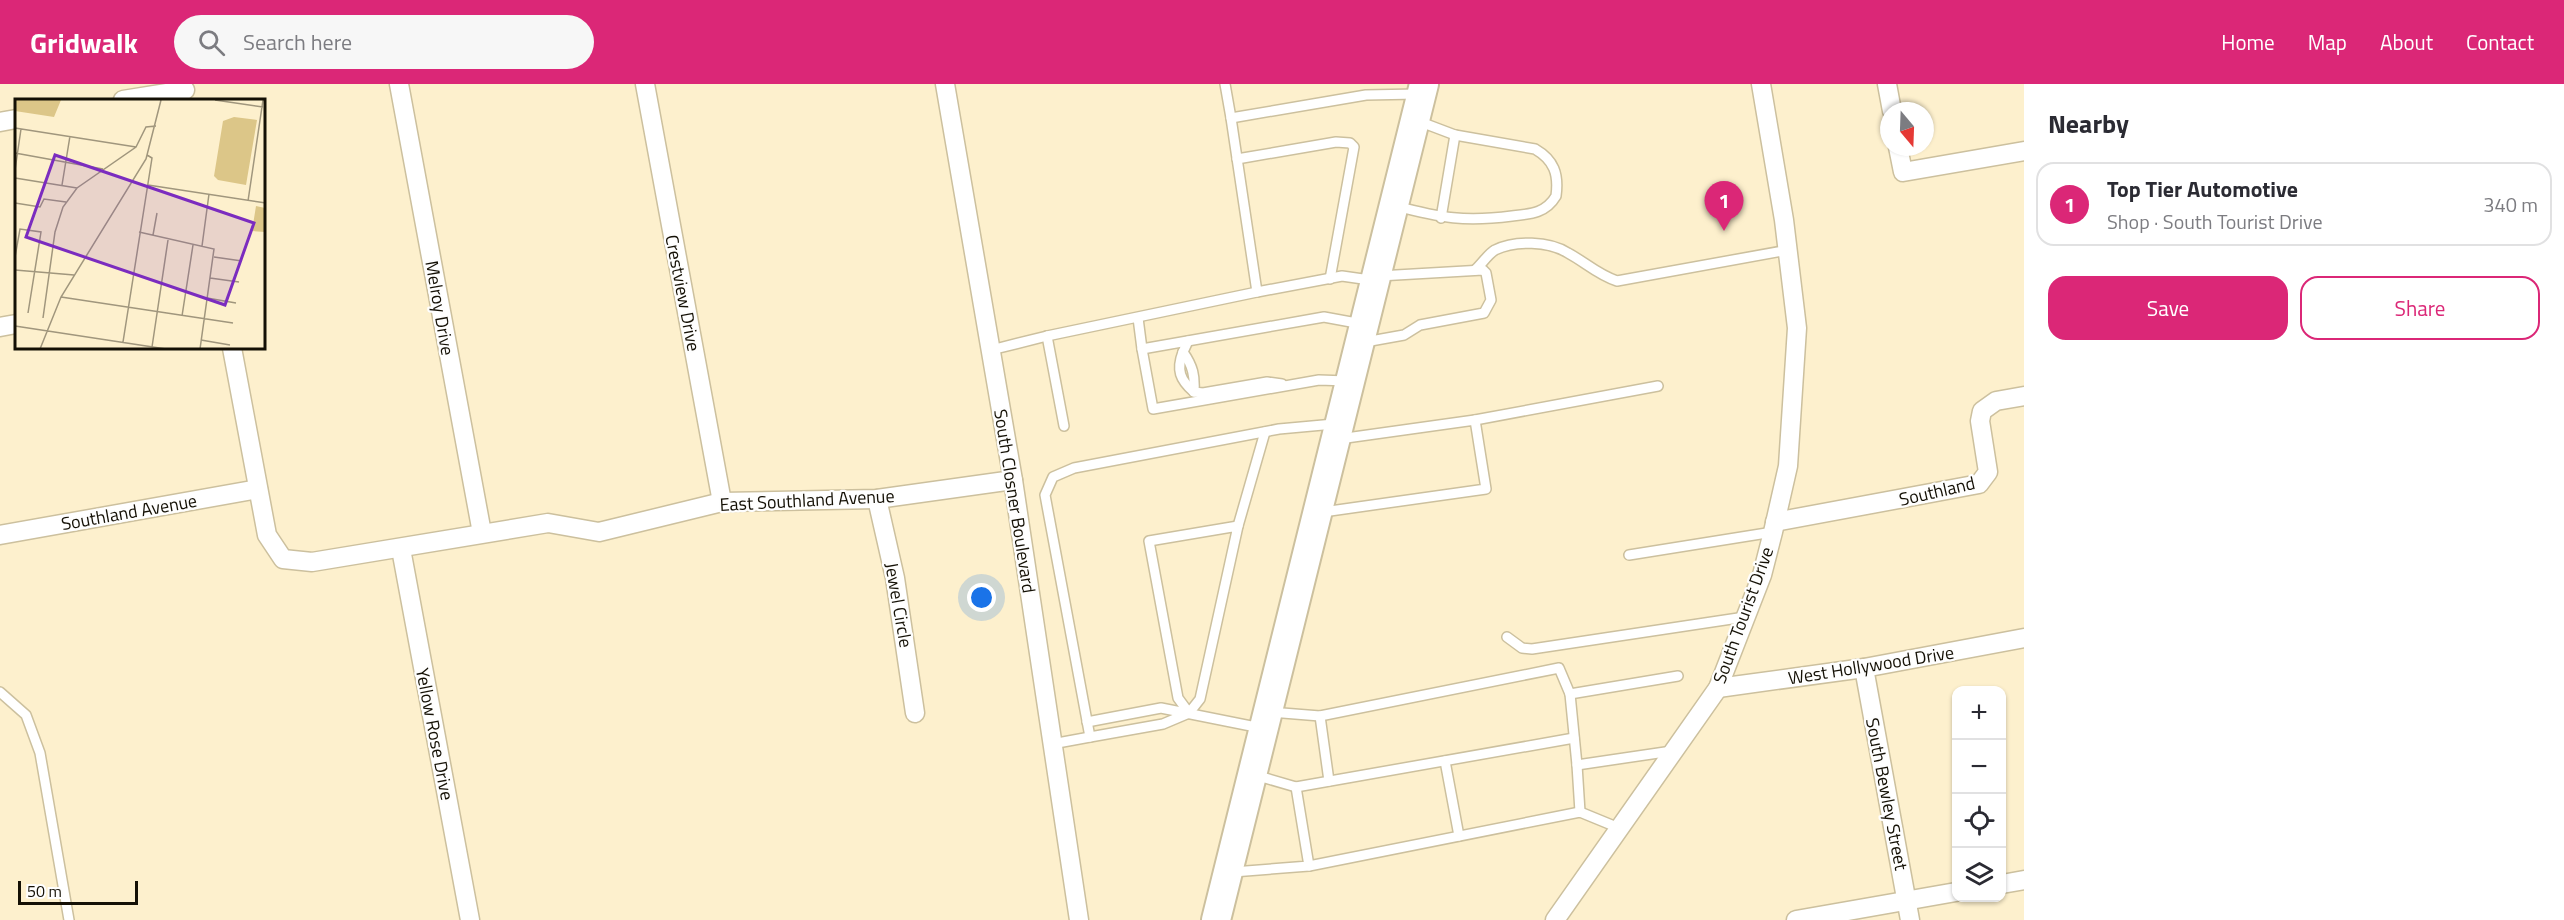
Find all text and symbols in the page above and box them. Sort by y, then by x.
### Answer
search box [174,15,594,69]
text: Gridwalk [30,21,138,64]
text: Search here [243,25,352,59]
icon: search [195,26,228,59]
text: Home [2221,26,2275,58]
text: Map [2308,26,2347,58]
text: About [2380,26,2433,58]
text: Contact [2466,26,2534,58]
inset map [15,99,266,350]
north arrow [1880,102,1934,156]
text: Nearby [2048,104,2129,143]
text: Top Tier Automotive [2107,172,2298,206]
pin: 1 [1704,182,1744,231]
text: 1 [2064,189,2075,220]
text: 340 m [2483,189,2538,220]
text: Shop · South Tourist Drive [2107,206,2323,237]
street label: Crestview Drive [658,232,708,354]
street label: Melroy Drive [418,259,462,357]
button: Save [2048,276,2288,340]
button: Share [2300,276,2540,340]
street label: South Closner Boulevard [987,407,1043,595]
street label: Southland [1896,469,1978,513]
street label: East Southland Avenue [719,482,895,518]
street label: Southland Avenue [59,487,199,537]
street label: South Tourist Drive [1706,543,1780,687]
street label: Jewel Circle [878,560,920,650]
your location [967,583,996,612]
street label: West Hollywood Drive [1786,639,1956,691]
street label: Yellow Rose Drive [409,666,461,802]
map controls [1952,686,2006,902]
button: + [1952,686,2006,740]
street label: South Bewley Street [1859,715,1915,873]
button: − [1952,740,2006,794]
button: locate [1952,794,2006,848]
button: layers [1952,848,2006,902]
scale bar [18,878,138,906]
text: 50 m [27,879,62,903]

